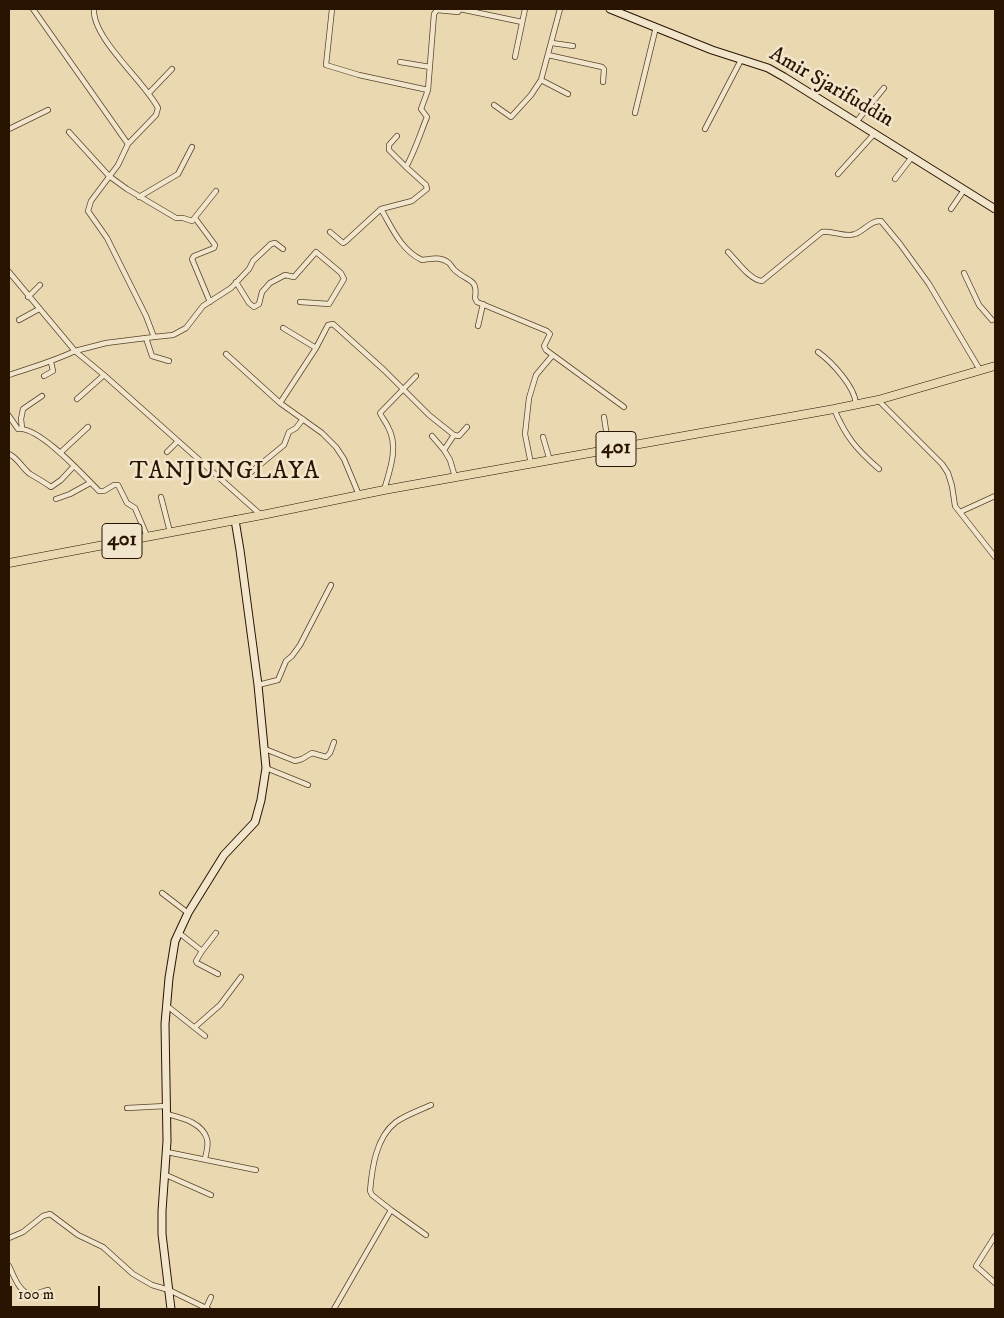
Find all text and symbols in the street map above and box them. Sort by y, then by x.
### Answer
street label: Amir Sjarifuddin [764,42,898,134]
road number: 401 [596,432,636,466]
district label: TANJUNGLAYA [128,459,322,487]
road number: 401 [102,524,142,558]
scale bar [12,1276,102,1308]
text: 100 m [18,1285,54,1304]

